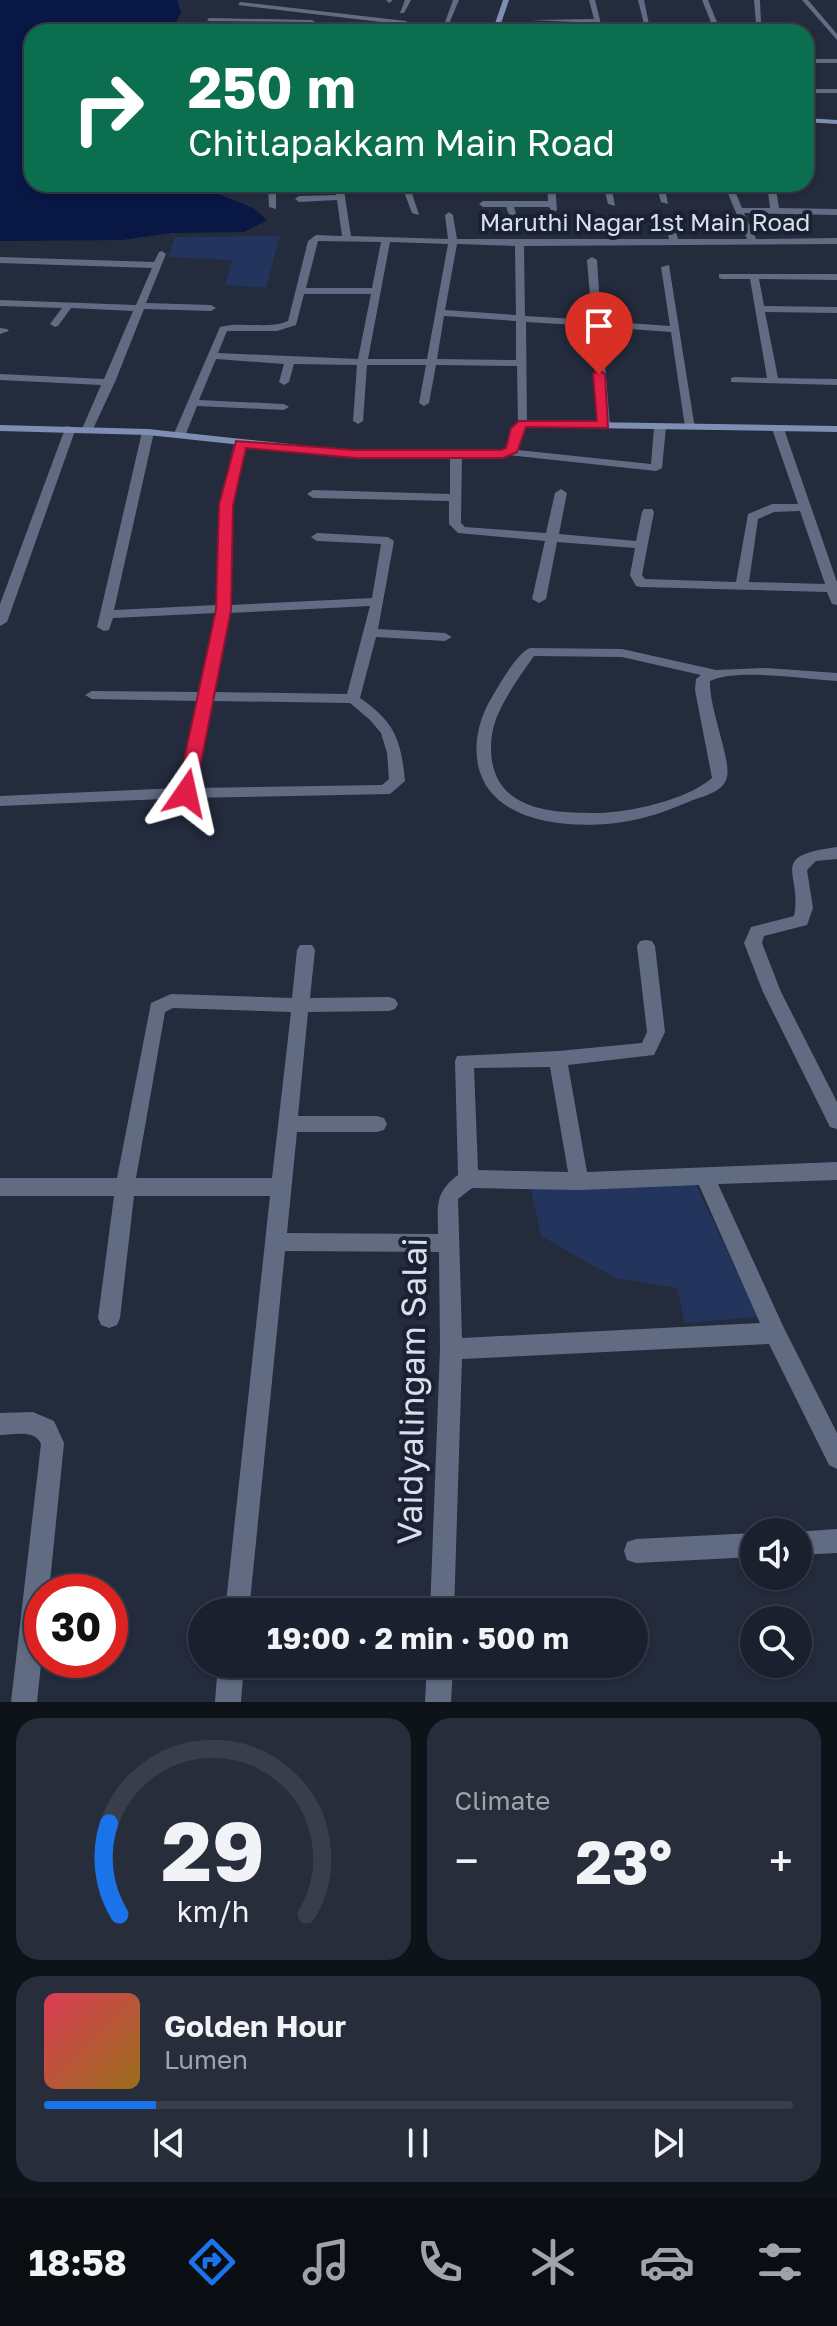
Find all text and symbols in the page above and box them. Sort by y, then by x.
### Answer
text: 250 m [188,53,356,120]
icon: right [56,56,160,160]
text: Chitlapakkam Main Road [188,121,615,164]
street label: Maruthi Nagar 1st Main Road [480,207,810,236]
pin [565,292,633,374]
icon: arrive [577,304,621,348]
position arrow [144,751,228,835]
street label: Vaidyalingam Salai [388,1237,434,1545]
map controls [740,1518,812,1678]
button: sound [740,1518,812,1590]
speed limit sign: 30 [24,1574,128,1678]
button: search [740,1606,812,1678]
text: 19:00 · 2 min · 500 m [267,1620,569,1656]
text: Climate [455,1785,550,1816]
text: 29 [161,1799,265,1899]
text: 23° [575,1825,672,1897]
text: − [455,1834,479,1887]
text: + [769,1834,793,1887]
text: km/h [177,1894,250,1928]
text: Golden Hour [164,2008,346,2044]
text: Lumen [164,2044,248,2075]
icon: previous [147,2121,191,2165]
icon: pause [396,2121,440,2165]
icon: next [646,2121,690,2165]
icon: directions [184,2234,240,2290]
icon: music [298,2234,354,2290]
icon: phone [412,2234,468,2290]
icon: climate [525,2234,581,2290]
icon: car [639,2234,695,2290]
icon: filters [752,2234,808,2290]
text: 18:58 [29,2241,127,2284]

